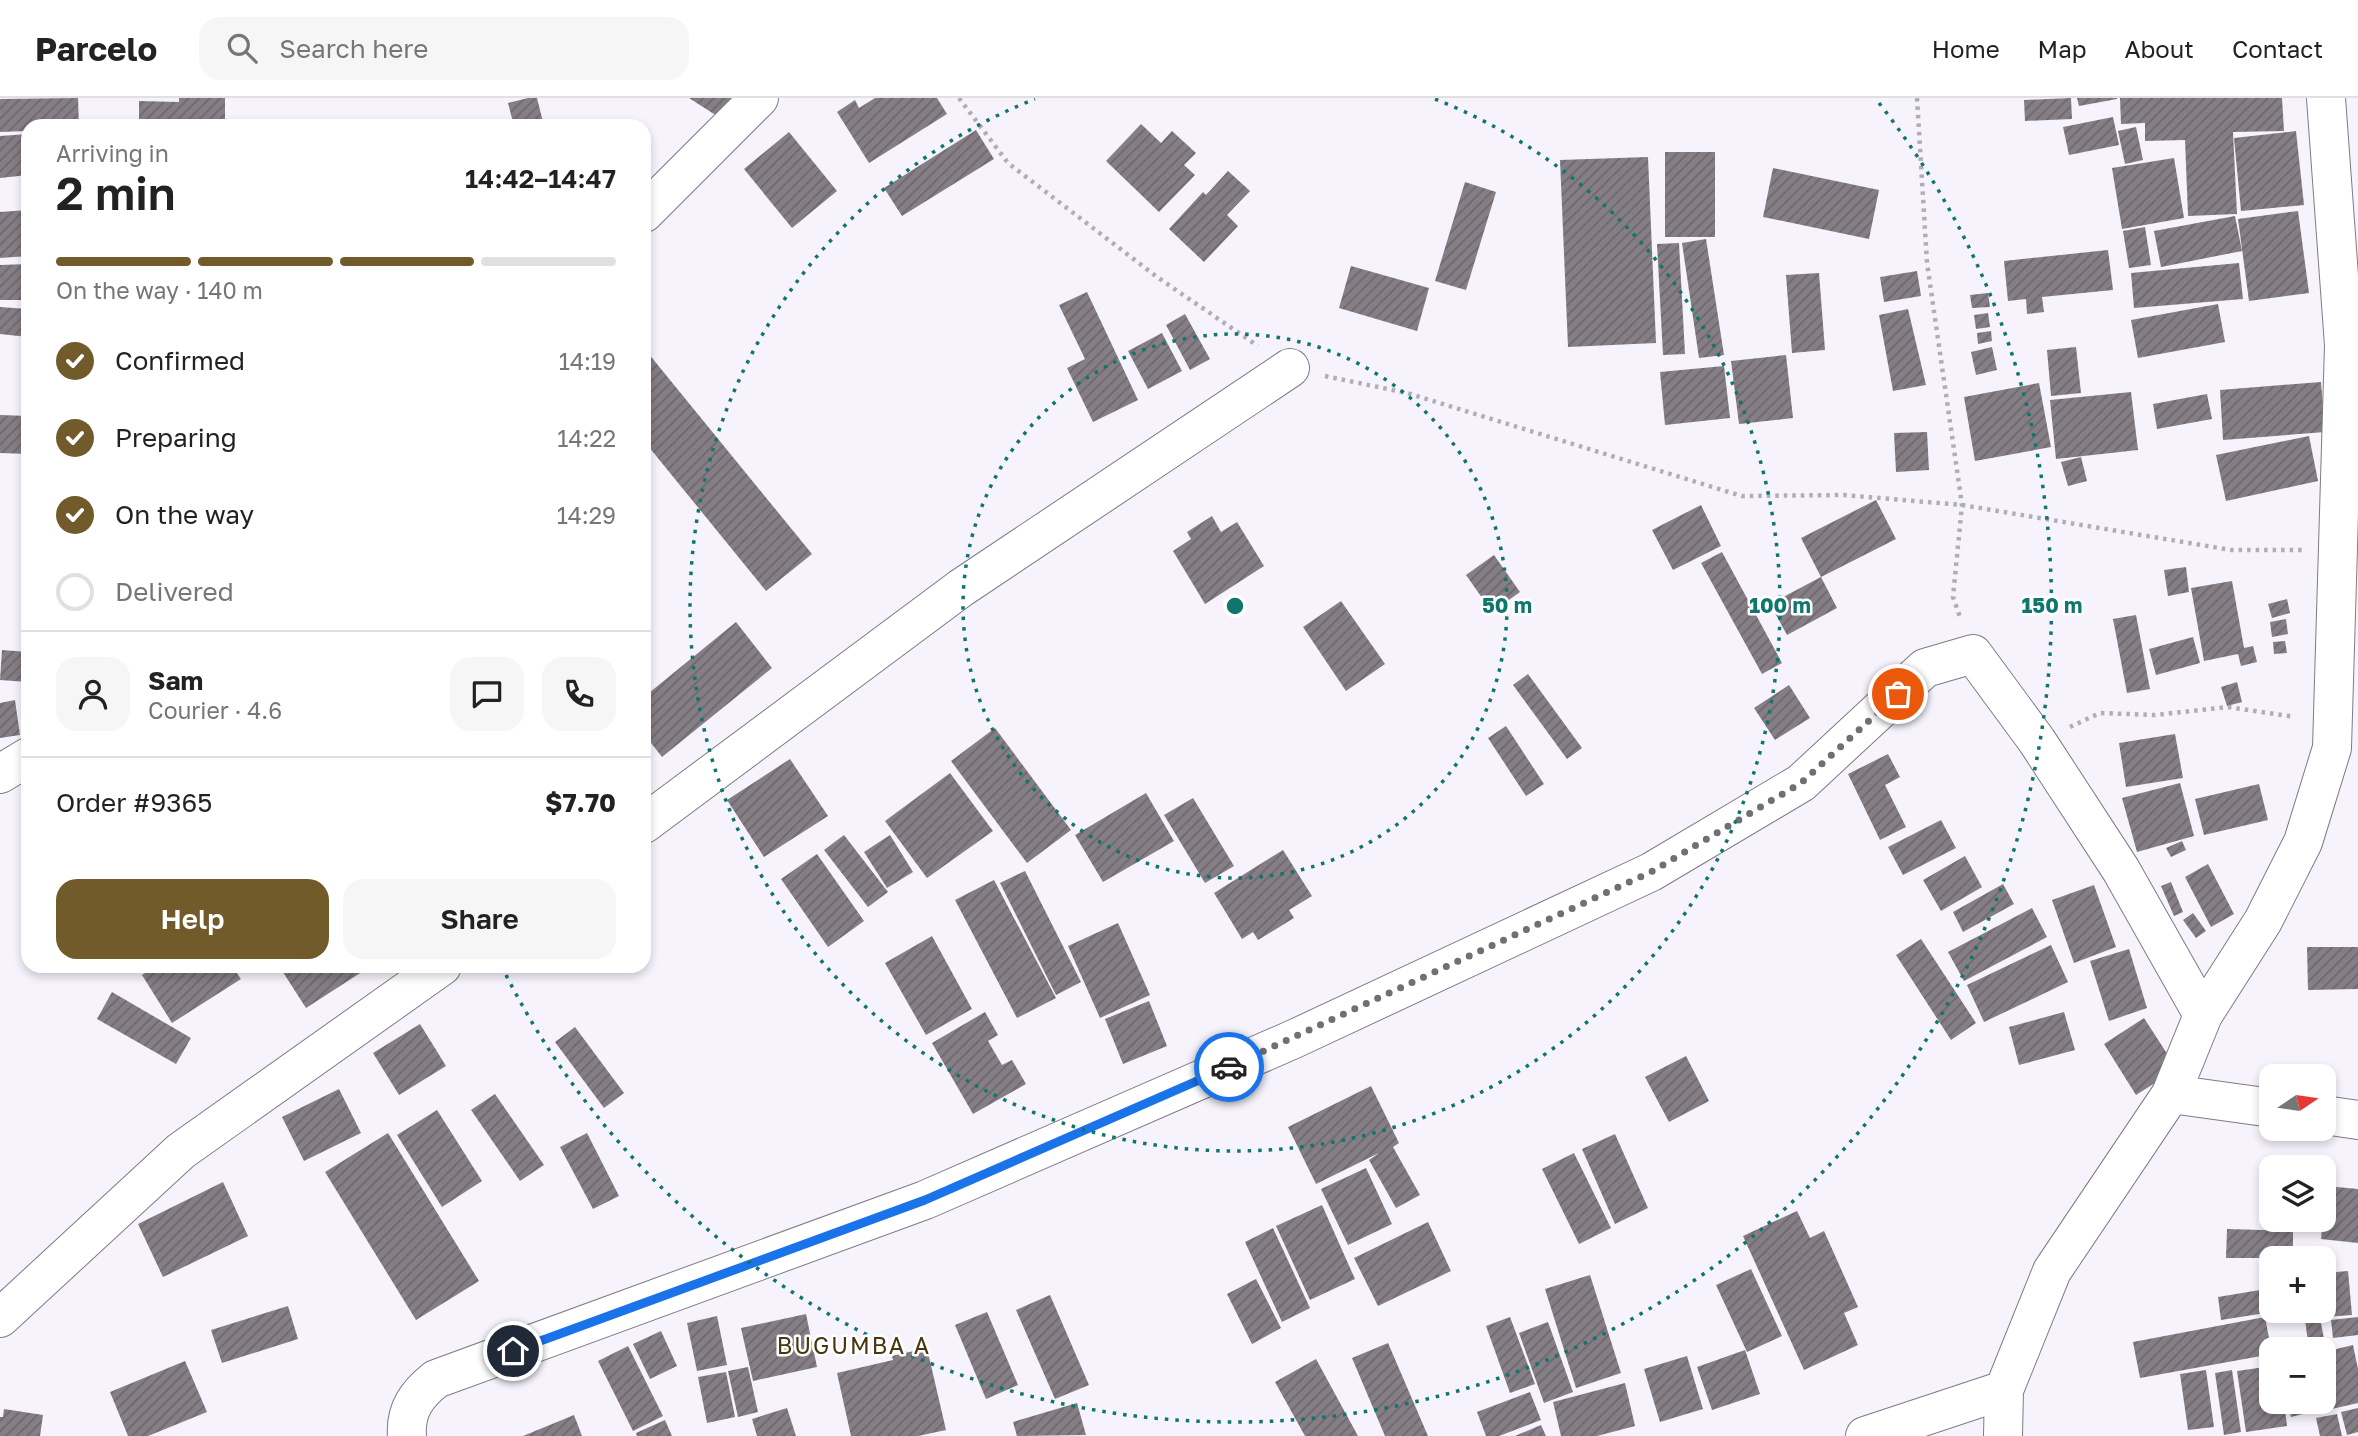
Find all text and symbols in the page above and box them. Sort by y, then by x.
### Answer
search box [199,17,689,80]
text: Parcelo [35,29,157,68]
icon: search [223,29,261,67]
text: Search here [279,33,428,64]
text: Home [1932,34,2000,63]
text: Map [2038,34,2087,63]
text: About [2125,34,2194,63]
text: Contact [2232,34,2323,63]
text: Arriving in [56,139,169,167]
text: 14:42–14:47 [465,163,616,194]
text: 2 min [56,165,176,220]
text: On the way · 140 m [56,276,263,304]
icon: check [56,342,94,380]
text: Confirmed [115,345,245,376]
text: 14:19 [559,347,616,375]
icon: check [56,419,94,457]
text: Preparing [115,422,237,453]
text: 14:22 [557,424,616,452]
icon: check [56,496,94,534]
text: On the way [115,499,254,530]
text: 14:29 [557,501,616,529]
text: Delivered [115,576,234,607]
text: 50 m [1482,592,1532,618]
text: 100 m [1749,592,1811,618]
text: 150 m [2022,592,2082,618]
centre of rings [1223,594,1247,618]
button: person [56,657,130,731]
button: chat [450,657,524,731]
button: phone [542,657,616,731]
pin [1868,664,1928,724]
text: Sam [148,665,203,696]
icon: bag [1879,675,1917,713]
text: Courier · 4.6 [148,696,282,724]
text: Order #9365 [56,787,212,818]
text: $7.70 [545,787,616,818]
button: Help [56,879,329,959]
button: Share [343,879,616,959]
courier [1194,1032,1264,1102]
icon: car [1210,1048,1248,1086]
north arrow [2259,1064,2336,1141]
map controls [2259,1064,2336,1414]
button: layers [2259,1155,2336,1232]
button: + [2259,1246,2336,1323]
pin [483,1321,543,1381]
district label: BUGUMBA A [777,1331,931,1359]
icon: home [494,1332,532,1370]
button: − [2259,1337,2336,1414]

